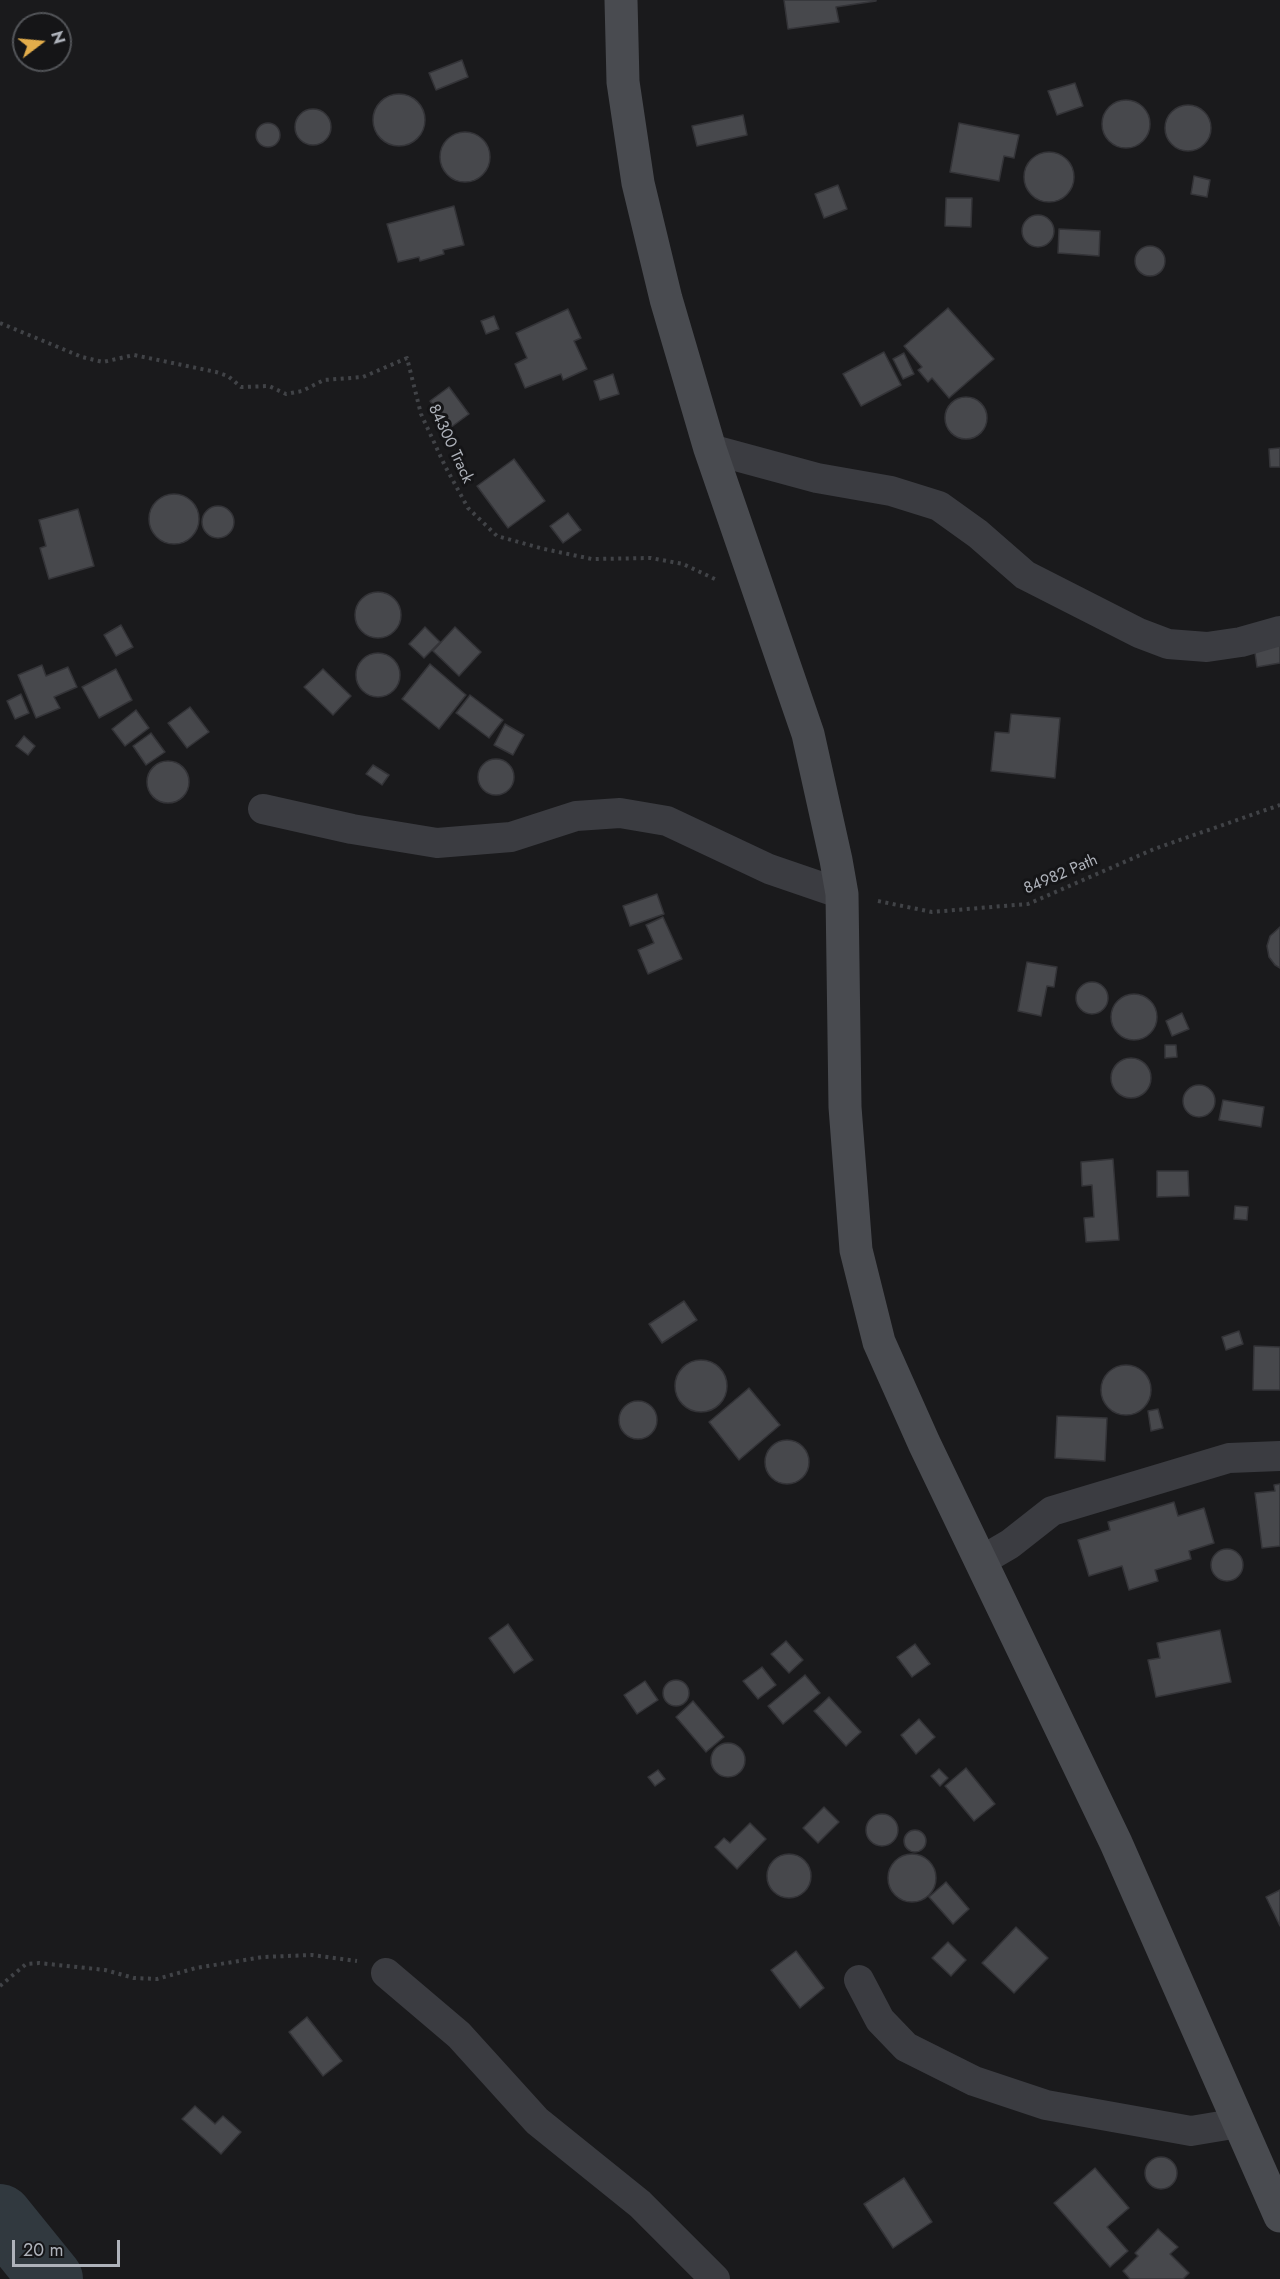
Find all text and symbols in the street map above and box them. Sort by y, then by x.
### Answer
north arrow [12,12,72,72]
text: N [45,28,71,47]
street label: 84300 Track [423,402,477,486]
street label: 84982 Path [1021,851,1101,899]
scale bar [15,2228,123,2266]
text: 20 m [23,2237,63,2263]

